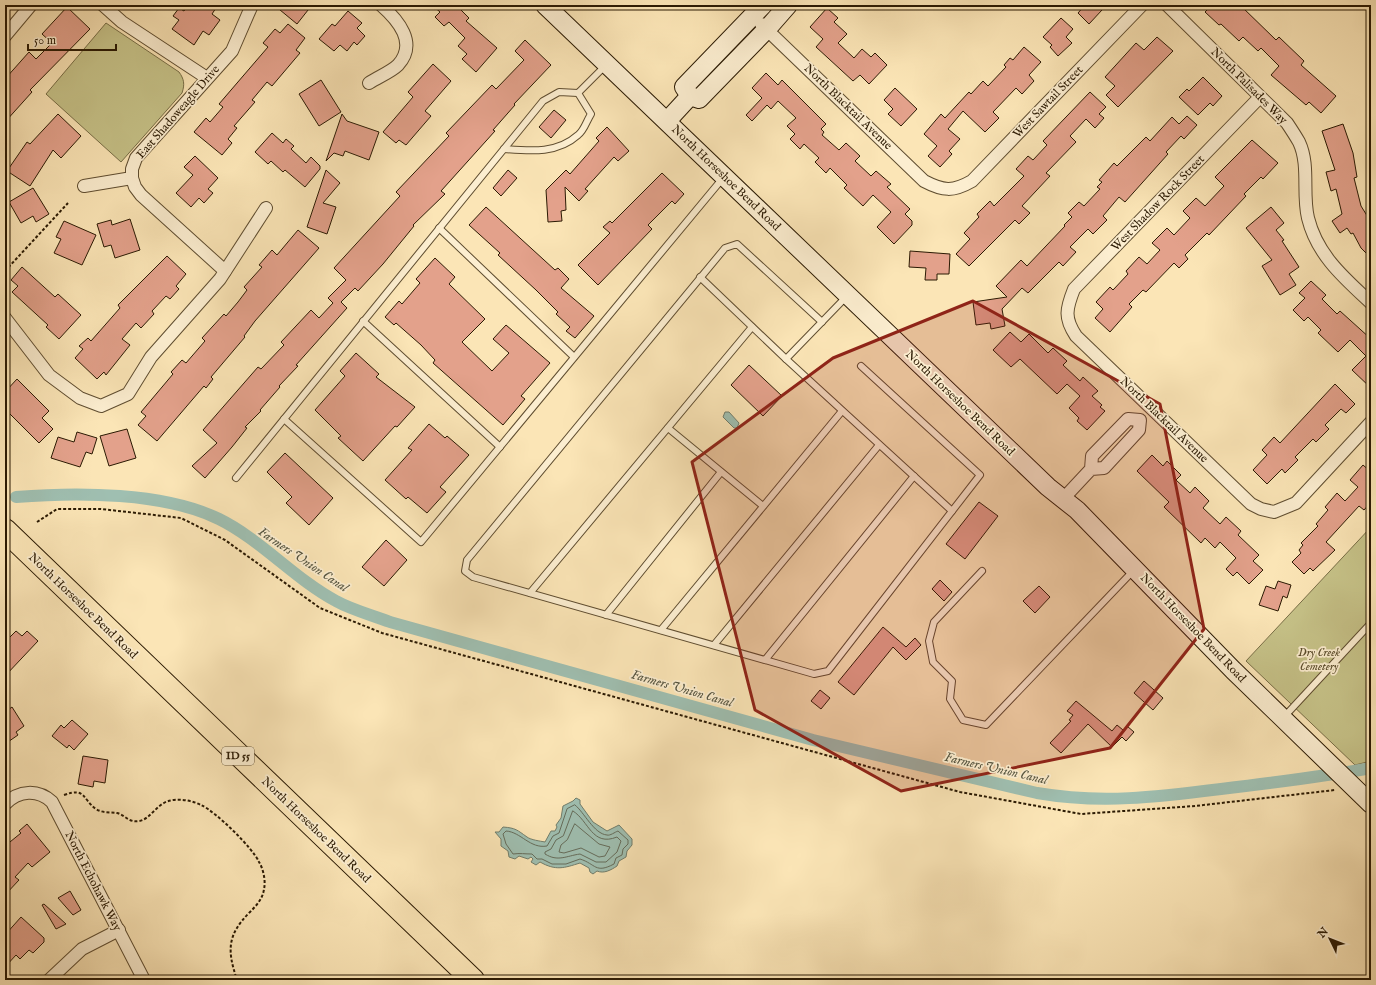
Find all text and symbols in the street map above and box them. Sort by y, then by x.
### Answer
scale bar [28,26,116,52]
text: 50 m [34,33,56,48]
street label: North Palisades Way [1208,45,1291,128]
street label: North Blacktail Avenue [801,61,896,153]
street label: East Shadoweagle Drive [133,62,223,162]
street label: West Sawtail Street [1010,63,1086,141]
street label: North Horseshoe Bend Road [668,122,784,234]
street label: West Shadow Rock Street [1108,152,1208,254]
street label: North Horseshoe Bend Road [902,347,1018,459]
street label: North Blacktail Avenue [1117,374,1212,466]
water label: Farmers Union Canal [255,524,352,597]
street label: North Horseshoe Bend Road [25,550,141,662]
street label: North Horseshoe Bend Road [1137,570,1249,686]
park label: Dry Creek Cemetery [1298,645,1340,674]
water label: Farmers Union Canal [629,666,736,712]
road number: ID 55 [222,747,254,765]
water label: Farmers Union Canal [943,749,1050,789]
street label: North Horseshoe Bend Road [258,774,374,886]
street label: North Echohawk Way [61,829,125,934]
north arrow [1310,919,1350,959]
text: N [1314,924,1332,942]

